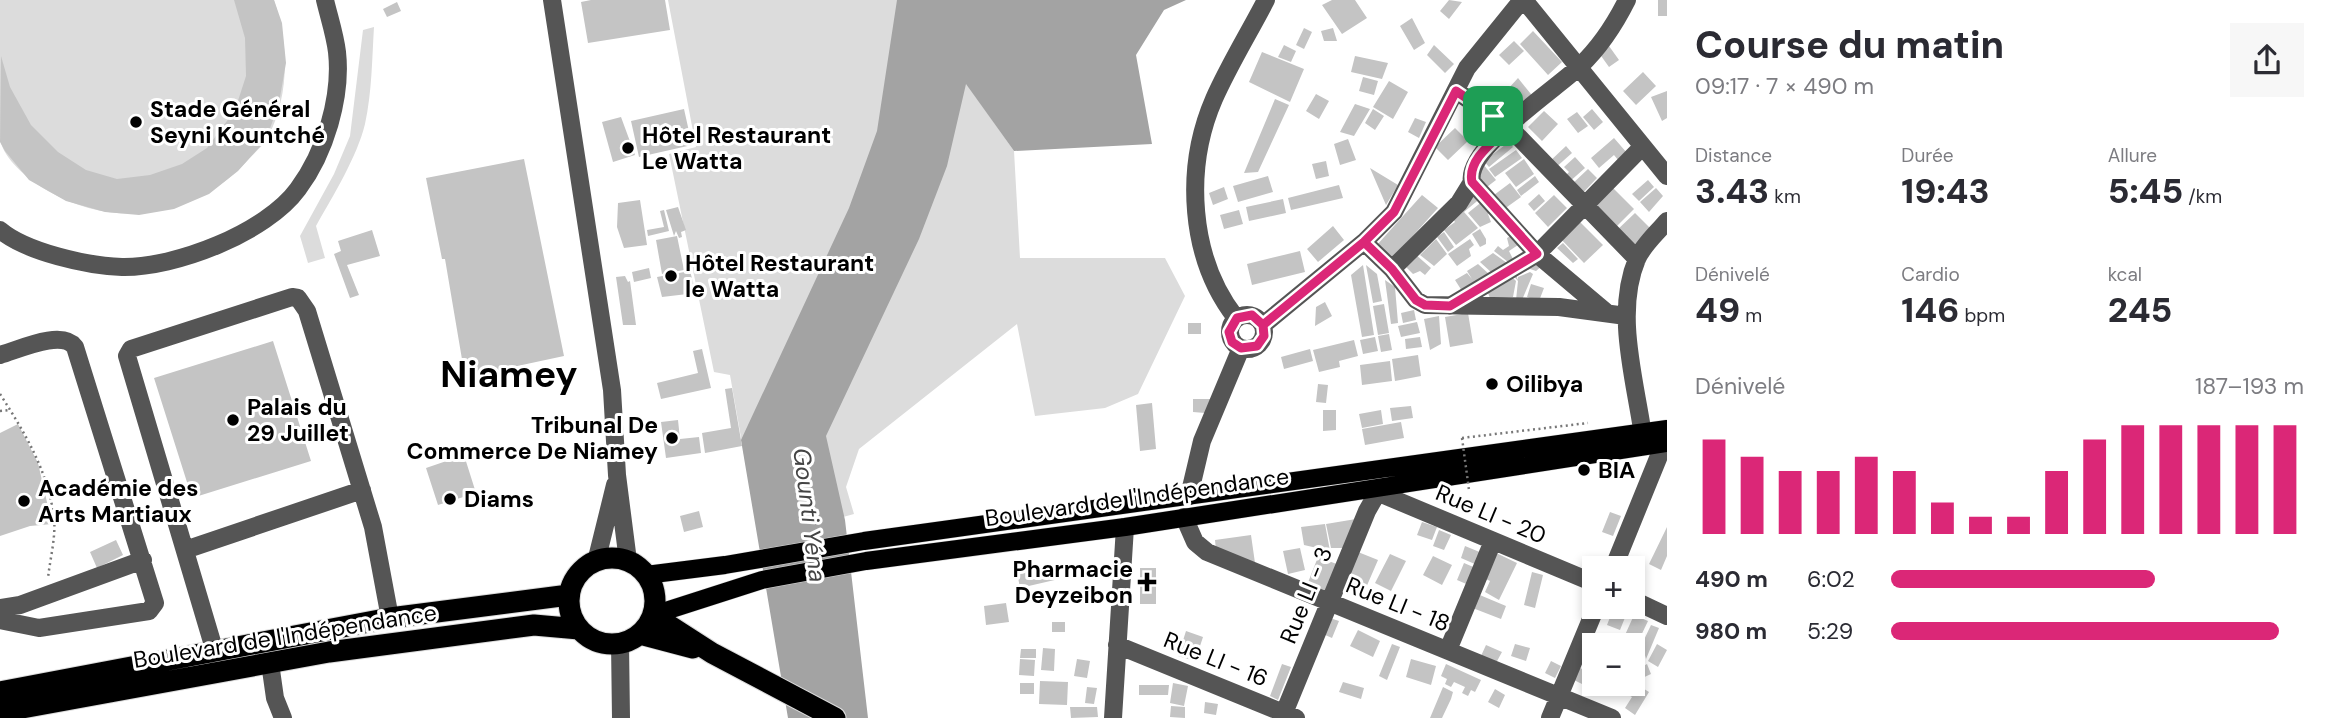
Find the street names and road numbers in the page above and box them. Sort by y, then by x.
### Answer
street label: Boulevard de l'Indépendance [983,461,1291,533]
street label: Rue LI - 20 [1431,477,1551,551]
street label: Rue LI - 3 [1273,542,1339,648]
street label: Rue LI - 18 [1342,570,1454,638]
street label: Boulevard de l'Indépendance [131,597,439,675]
street label: Rue LI - 16 [1159,625,1273,693]

